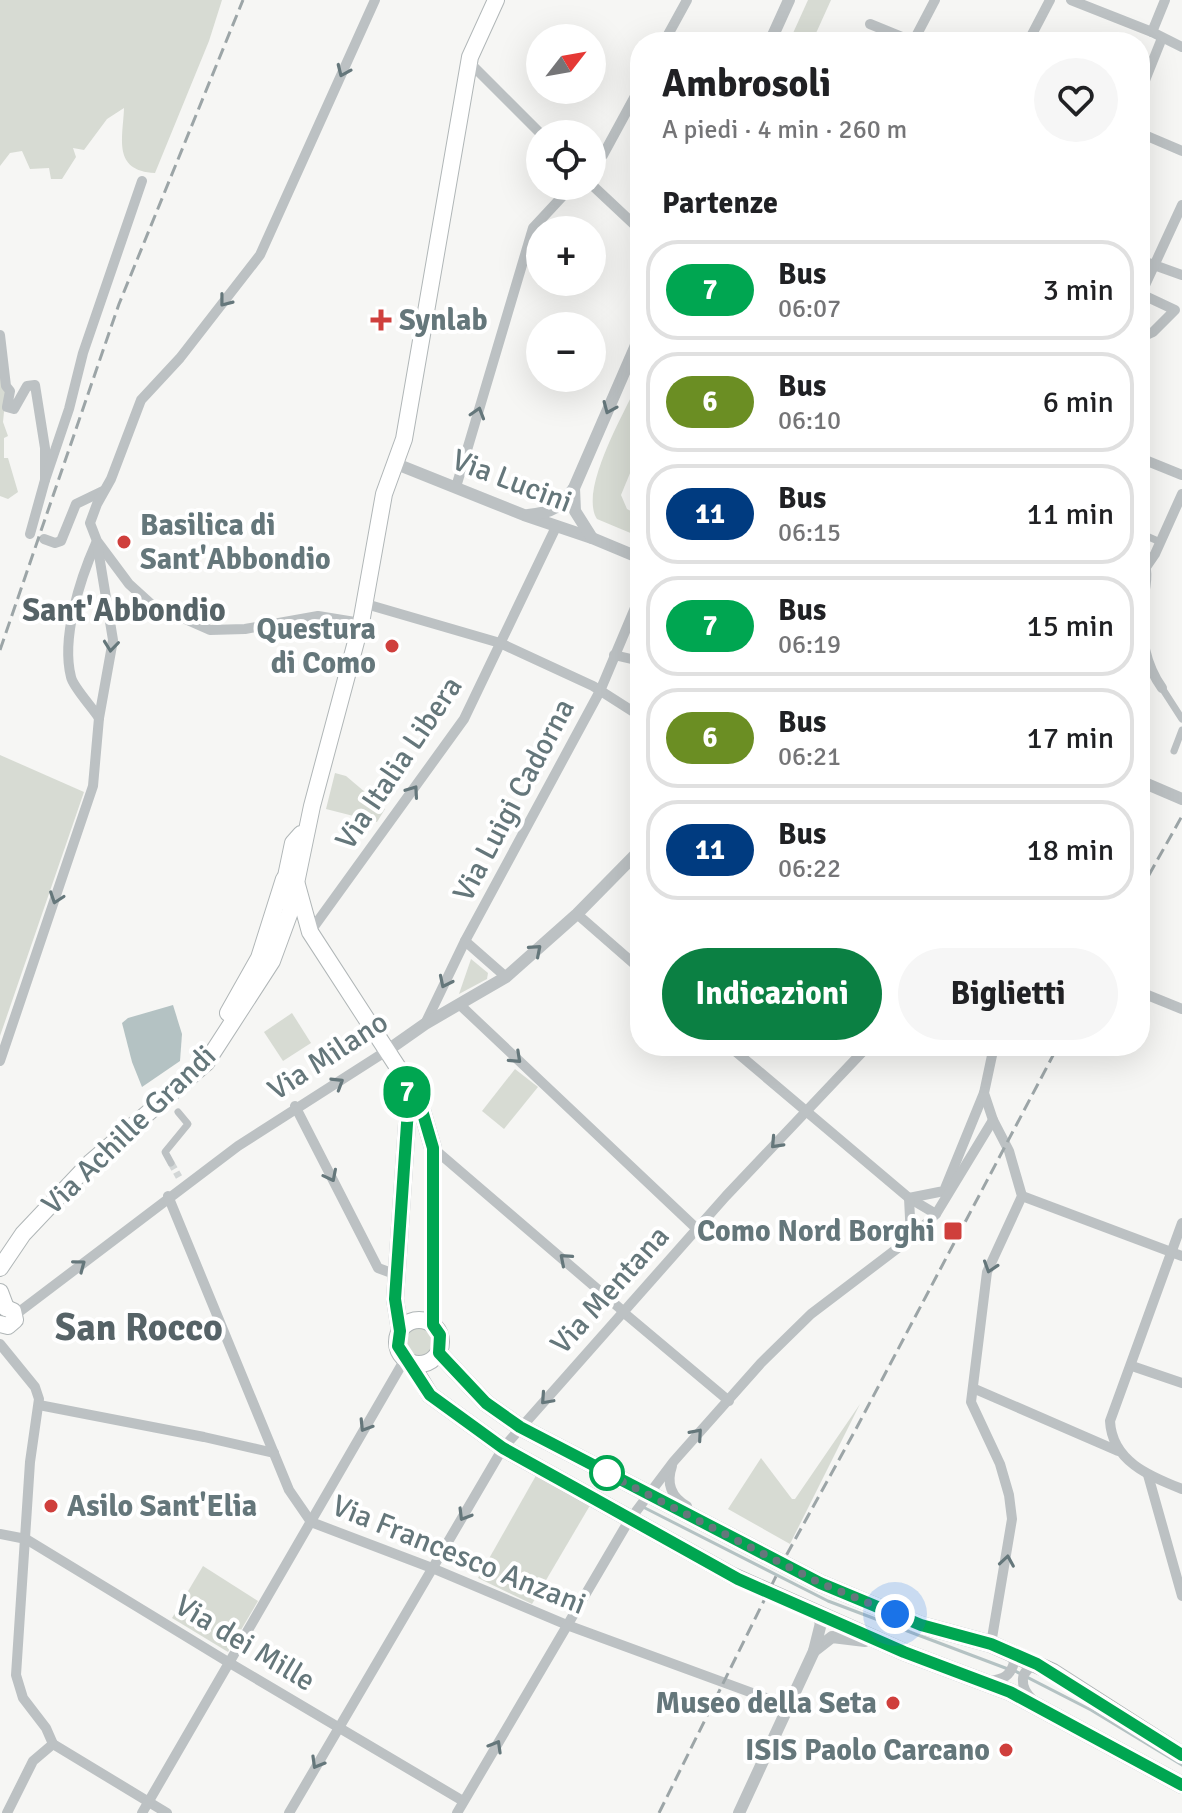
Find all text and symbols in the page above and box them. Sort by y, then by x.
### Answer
north arrow [526,24,606,104]
map controls [526,24,606,392]
button: heart [1034,58,1118,142]
text: Ambrosoli [662,60,831,107]
one-way arrow [337,63,353,77]
text: A piedi · 4 min · 260 m [662,114,907,146]
button: locate [526,120,606,200]
text: Partenze [662,185,778,222]
button: + [526,216,606,296]
text: Bus [778,256,826,293]
text: 3 min [1043,272,1114,309]
text: 7 [702,273,718,307]
one-way arrow [220,292,235,307]
text: 06:07 [778,293,841,325]
place label: Synlab [399,302,488,339]
marker: Synlab [370,309,392,331]
button: − [526,312,606,392]
text: Bus [778,368,826,405]
text: 6 min [1043,384,1114,421]
text: 6 [702,385,718,419]
one-way arrow [603,400,619,414]
text: 06:10 [778,405,841,437]
one-way arrow [469,406,485,420]
street label: Via Lucini [447,441,577,521]
text: Bus [778,480,826,517]
text: 11 min [1027,496,1114,533]
text: 11 [695,497,725,531]
place label: Basilica di Sant'Abbondio [140,507,331,578]
text: 06:15 [778,517,841,549]
marker: Basilica di Sant'Abbondio [115,533,133,551]
district label: Sant'Abbondio [22,591,226,630]
text: Bus [778,592,826,629]
text: 15 min [1027,608,1114,645]
text: 7 [702,609,718,643]
place label: Questura di Como [257,611,376,682]
text: 06:19 [778,629,841,661]
marker: Questura di Como [383,637,401,655]
one-way arrow [103,639,120,652]
street label: Via Italia Libera [328,670,470,856]
street label: Via Luigi Cadorna [445,692,583,908]
text: Bus [778,704,826,741]
text: 17 min [1027,720,1114,757]
text: 6 [702,721,718,755]
text: 06:21 [778,741,841,773]
one-way arrow [404,786,418,800]
text: Bus [778,816,826,853]
text: 18 min [1027,832,1114,869]
text: 11 [695,833,725,867]
text: 06:22 [778,853,841,885]
one-way arrow [50,891,66,905]
one-way arrow [526,946,541,960]
button: Indicazioni [662,948,882,1040]
button: Biglietti [898,948,1118,1040]
one-way arrow [439,974,455,988]
street label: Via Milano [261,1004,395,1108]
street label: Via Achille Grandi [34,1037,224,1223]
one-way arrow [506,1049,521,1063]
line badge: 7 [381,1066,433,1118]
text: 7 [399,1075,415,1109]
one-way arrow [329,1077,343,1092]
one-way arrow [770,1134,785,1148]
one-way arrow [321,1167,336,1182]
place label: Como Nord Borghi [697,1213,935,1250]
street label: Via Mentana [543,1218,677,1362]
marker: Como Nord Borghi [942,1220,964,1242]
one-way arrow [560,1254,575,1269]
one-way arrow [984,1259,1000,1273]
one-way arrow [71,1261,86,1275]
district label: San Rocco [55,1304,223,1351]
one-way arrow [541,1389,555,1404]
one-way arrow [360,1417,375,1432]
one-way arrow [687,1429,701,1444]
unlabelled marker [590,1456,624,1490]
street label: Via Francesco Anzani [327,1487,591,1623]
place label: Asilo Sant'Elia [67,1488,257,1525]
marker: Asilo Sant'Elia [42,1497,60,1515]
one-way arrow [458,1506,474,1521]
one-way arrow [997,1554,1014,1568]
street label: Via dei Mille [168,1587,322,1699]
your location [875,1594,915,1634]
place label: Museo della Seta [655,1685,877,1722]
marker: Museo della Seta [884,1694,902,1712]
place label: ISIS Paolo Carcano [745,1732,990,1769]
one-way arrow [486,1740,502,1755]
marker: ISIS Paolo Carcano [997,1741,1015,1759]
one-way arrow [311,1754,327,1769]

